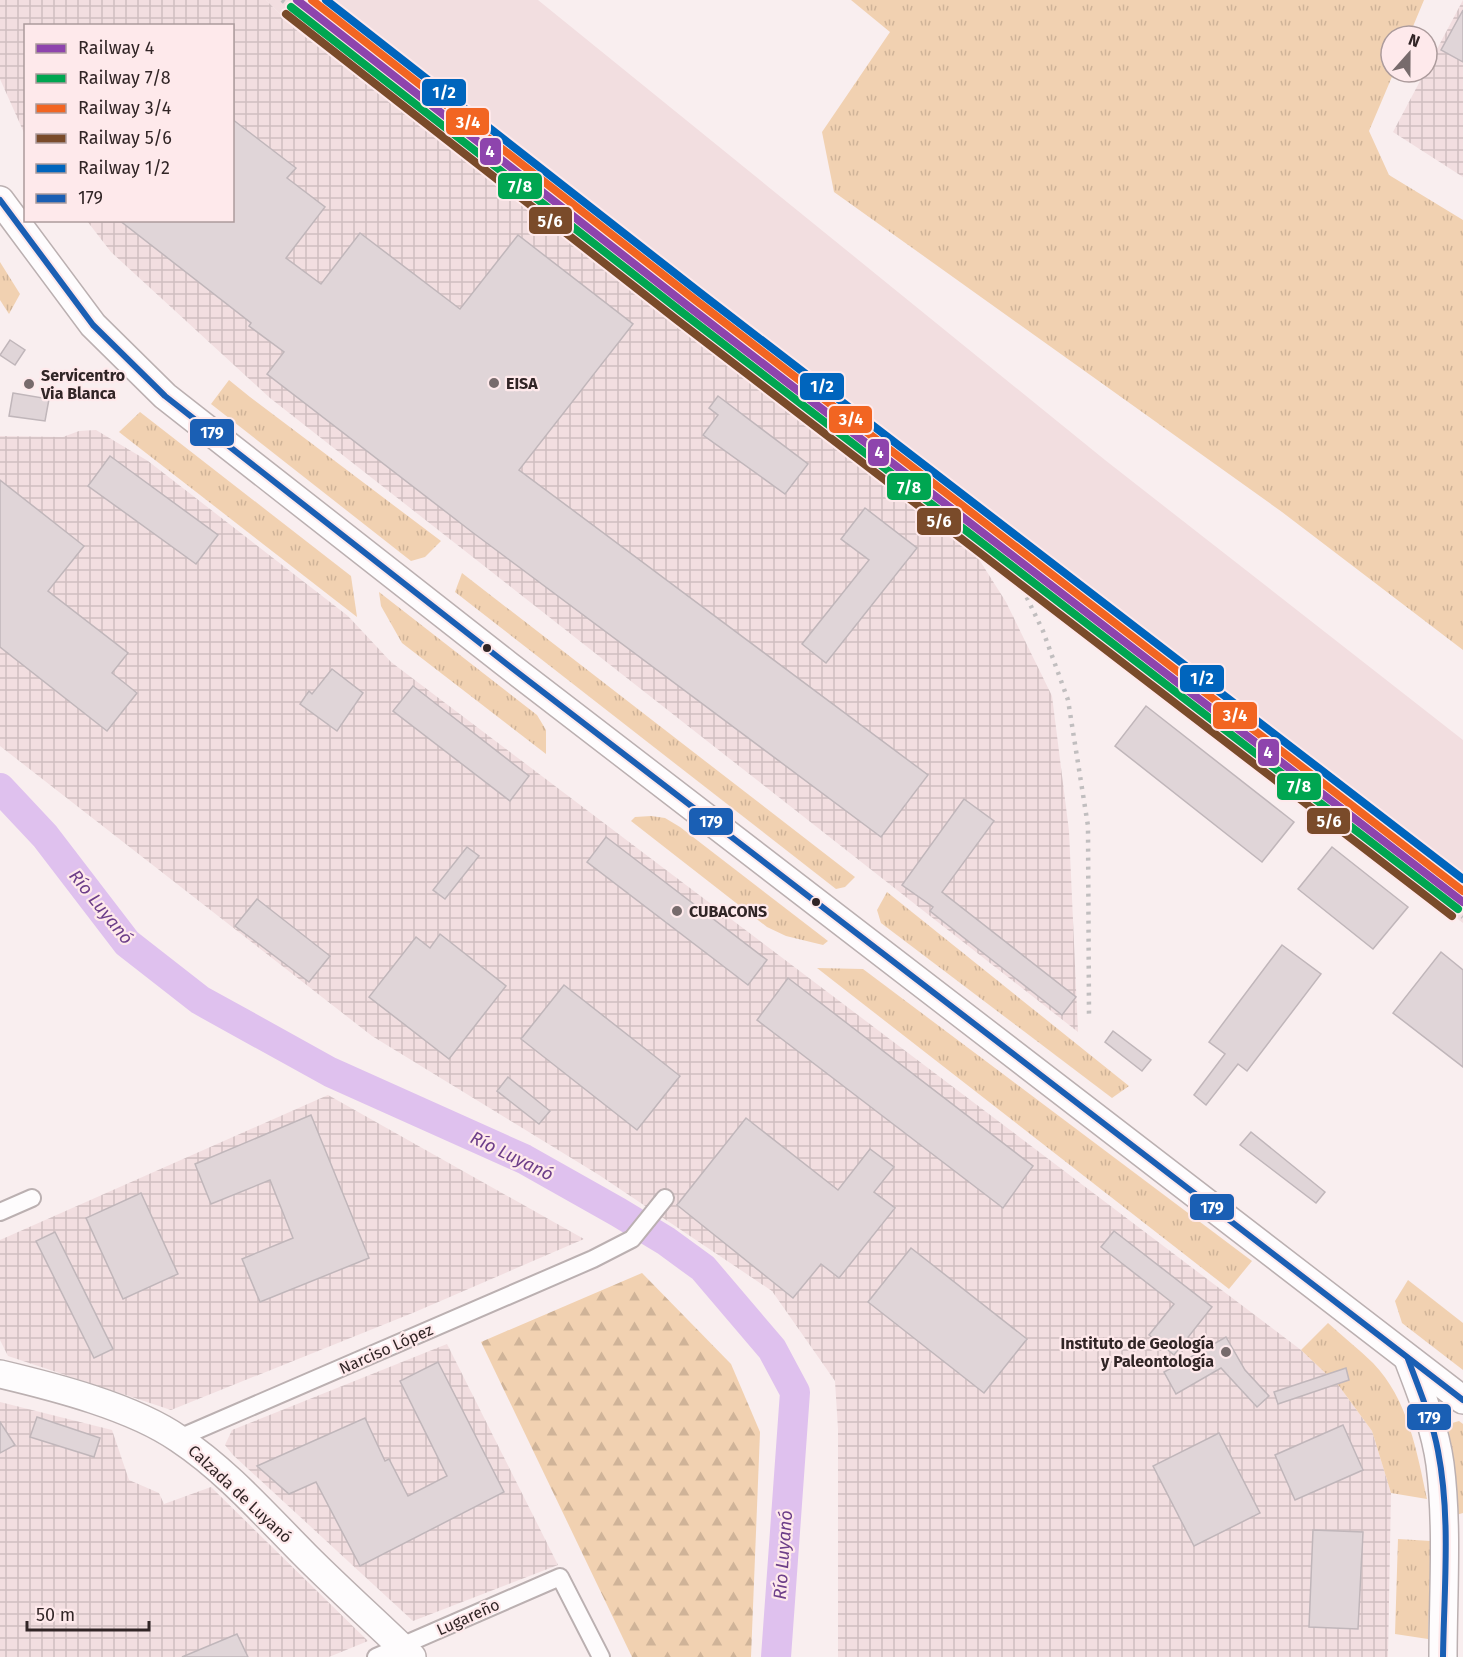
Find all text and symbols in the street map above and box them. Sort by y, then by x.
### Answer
legend [24,24,234,222]
north arrow [1379,24,1439,84]
text: N [1406,30,1423,51]
text: Railway 4 [78,37,155,59]
text: Railway 7/8 [78,67,171,89]
line badge: 1/2 [421,78,467,107]
text: 1/2 [432,83,456,102]
text: Railway 3/4 [78,97,172,119]
line badge: 3/4 [445,107,490,136]
text: 3/4 [455,113,480,132]
text: Railway 5/6 [78,127,172,149]
line badge: 4 [479,137,502,166]
text: 4 [485,142,495,161]
text: Railway 1/2 [78,157,170,179]
line badge: 7/8 [497,172,543,200]
text: 7/8 [508,177,532,196]
text: 179 [78,187,103,209]
line badge: 5/6 [528,206,573,235]
text: 5/6 [537,212,563,231]
place label: Servicentro Via Blanca [40,366,125,403]
line badge: 1/2 [799,372,845,401]
place label: EISA [506,374,538,393]
marker: EISA [487,376,501,390]
marker: Servicentro Via Blanca [22,377,36,391]
text: 1/2 [810,377,834,396]
line badge: 3/4 [828,405,873,434]
text: 3/4 [838,410,863,429]
line badge: 179 [189,418,235,447]
text: 179 [200,423,224,442]
line badge: 4 [867,438,890,467]
text: 4 [874,443,884,462]
line badge: 7/8 [886,472,932,501]
text: 7/8 [897,478,921,497]
line badge: 5/6 [916,507,962,536]
text: 5/6 [926,512,952,531]
unlabelled marker [481,642,493,654]
line badge: 1/2 [1179,664,1225,693]
text: 1/2 [1190,669,1214,688]
line badge: 3/4 [1212,701,1258,730]
text: 3/4 [1222,706,1247,725]
line badge: 4 [1257,738,1280,767]
text: 4 [1263,743,1273,762]
line badge: 7/8 [1276,772,1322,801]
text: 7/8 [1287,777,1311,796]
line badge: 179 [688,807,734,836]
line badge: 5/6 [1306,807,1351,835]
text: 179 [699,812,723,831]
text: 5/6 [1316,812,1342,831]
water label: Río Luyanó [64,865,138,949]
unlabelled marker [810,896,822,908]
place label: CUBACONS [689,902,767,921]
marker: CUBACONS [670,904,684,918]
water label: Río Luyanó [467,1126,557,1186]
line badge: 179 [1189,1193,1235,1221]
text: 179 [1200,1198,1224,1217]
street label: Narciso López [336,1320,436,1378]
place label: Instituto de Geología y Paleontología [1060,1334,1214,1371]
marker: Instituto de Geología y Paleontología [1219,1345,1233,1359]
line badge: 179 [1406,1403,1452,1431]
text: 179 [1417,1408,1441,1427]
street label: Calzada de Luyanó [184,1441,296,1547]
water label: Río Luyanó [769,1510,797,1600]
scale bar [27,1594,148,1632]
street label: Lugareño [434,1595,502,1639]
text: 50 m [36,1604,75,1626]

